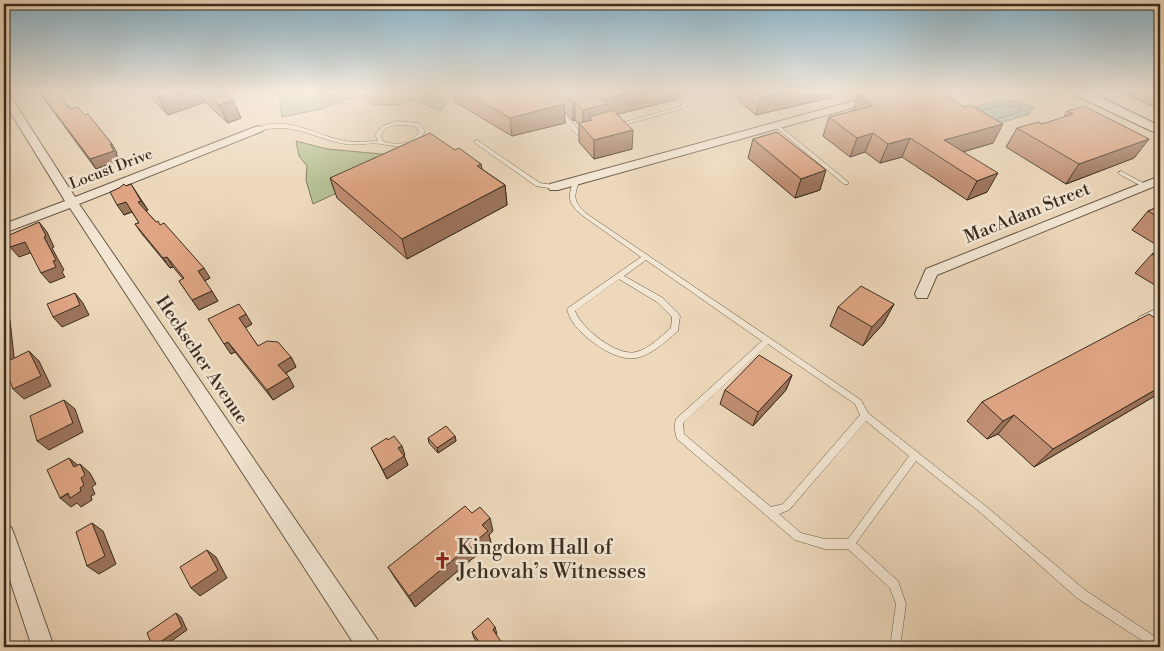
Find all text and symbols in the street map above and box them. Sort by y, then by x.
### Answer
street label: Locust Drive [67,144,155,194]
street label: MacAdam Street [961,177,1094,249]
street label: Heckscher Avenue [150,291,254,429]
place label: Kingdom Hall of Jehovah’s Witnesses [456,535,646,585]
church icon: Kingdom Hall of Jehovah’s Witnesses [433,550,453,570]

